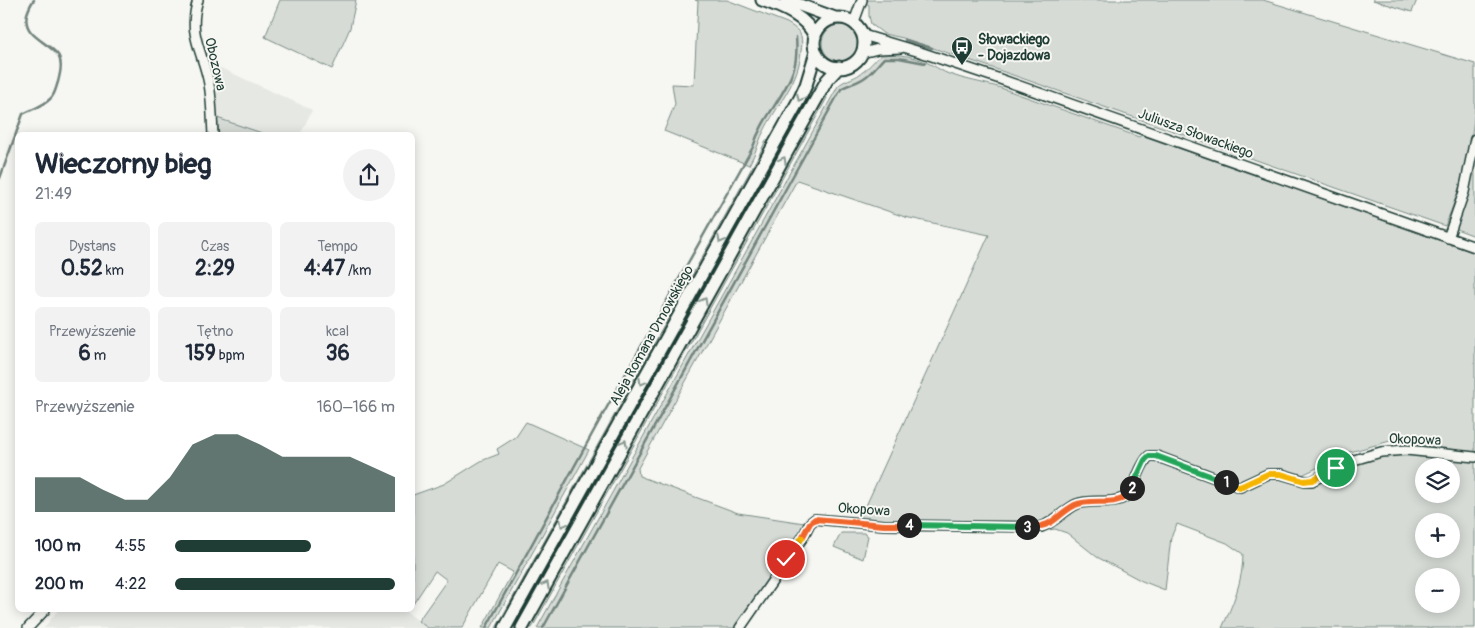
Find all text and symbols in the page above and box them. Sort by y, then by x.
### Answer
place label: Słowackiego - Dojazdowa [978,31,1051,64]
bus stop icon: Słowackiego - Dojazdowa [950,35,974,66]
street label: Obozowa [201,36,230,92]
one-way arrow [796,93,806,102]
street label: Juliusza Słowackiego [1136,105,1256,162]
text: Wieczorny bieg [35,147,212,182]
button: share [343,149,395,201]
one-way arrow [777,156,787,165]
text: 21:49 [35,184,72,204]
one-way arrow [717,235,727,244]
text: Dystans [69,238,116,255]
text: Czas [201,238,229,255]
text: Tempo [318,238,358,255]
text: 0.52 [61,255,103,282]
text: 2:29 [195,255,235,282]
text: 4:47 [304,255,345,282]
text: km [103,262,124,279]
text: /km [345,262,371,279]
street label: Aleja Romana Dmowskiego [606,262,697,408]
one-way arrow [698,298,708,307]
text: Przewyższenie [49,323,136,340]
text: Tętno [197,323,233,340]
text: kcal [326,323,349,340]
text: 6 [78,340,91,367]
text: 159 [185,340,216,367]
text: 36 [326,340,350,367]
text: m [91,347,106,364]
text: bpm [216,347,245,364]
one-way arrow [638,377,648,386]
text: Przewyższenie [35,397,134,417]
text: 160–166 m [317,397,395,417]
street label: Okopowa [1389,430,1441,449]
one-way arrow [618,439,628,448]
pin [1315,447,1357,489]
icon: arrive [1322,454,1350,482]
map controls [1415,458,1460,613]
button: layers [1415,458,1460,503]
pin: 1 [1214,470,1238,494]
text: 1 [1224,474,1229,491]
pin: 2 [1120,476,1144,500]
text: 2 [1129,480,1136,497]
street label: Okopowa [837,499,891,520]
pin: 4 [896,512,922,538]
button: + [1415,513,1460,558]
pin: 3 [1014,514,1040,540]
text: 4 [905,517,914,534]
one-way arrow [559,519,569,528]
text: 3 [1024,519,1031,536]
text: 100 m [35,536,81,556]
text: 4:55 [115,536,146,556]
pin [765,538,807,580]
icon: check [772,545,800,573]
button: − [1415,568,1460,613]
text: 200 m [35,574,83,594]
text: 4:22 [115,574,146,594]
one-way arrow [540,582,550,591]

